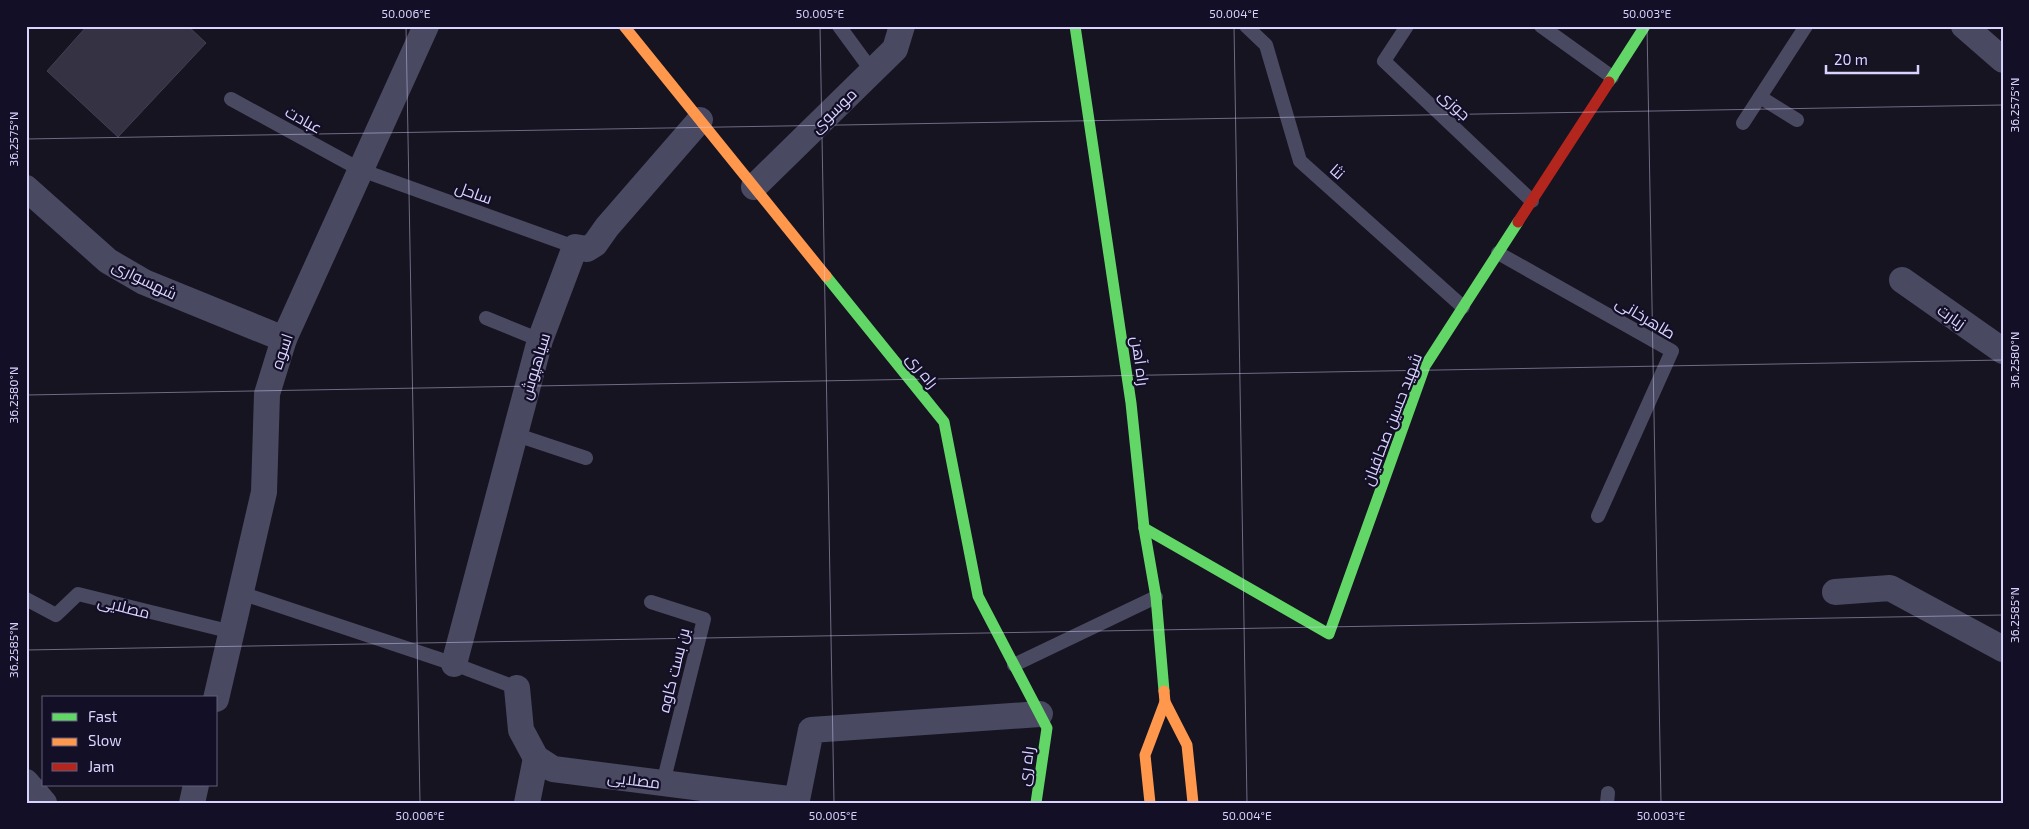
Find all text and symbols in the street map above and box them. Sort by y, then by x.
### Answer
text: 50.006°E [382,6,431,20]
text: 50.005°E [796,6,844,20]
text: 50.004°E [1209,6,1259,20]
text: 50.003°E [1623,6,1672,20]
scale bar [1826,42,1919,74]
text: 20 m [1834,50,1868,68]
text: 36.2575°N [2007,78,2021,132]
street label: موسوی [806,84,861,138]
street label: جوزی [1434,85,1475,125]
street label: عبادت [282,101,326,138]
text: 36.2575°N [6,112,20,166]
street label: نثا [1327,159,1349,183]
street label: ساحل [452,177,495,209]
street label: شهسواری [109,255,180,305]
street label: طاهرخانی [1612,292,1679,344]
street label: زیارت [1934,300,1970,333]
street label: سیاهپوش [515,330,555,402]
street label: اسوه [266,331,297,372]
text: 36.2580°N [2007,332,2021,388]
street label: راه آهن [1126,335,1154,387]
street label: راه ری [901,348,943,393]
street label: شهید حسین صحافیان [1357,350,1427,488]
text: 36.2580°N [6,367,20,423]
text: 36.2585°N [2007,587,2021,643]
street label: مصلایی [95,590,152,624]
text: 36.2585°N [6,622,20,678]
street label: بن بست کاوه [653,626,695,715]
legend [42,696,218,786]
text: Fast [88,707,118,725]
text: Slow [88,731,122,749]
street label: راه ری [1013,745,1039,787]
text: Jam [88,757,114,775]
street label: مصلایی [606,766,661,794]
text: 50.006°E [396,808,445,822]
text: 50.005°E [809,808,857,822]
text: 50.004°E [1222,808,1272,822]
text: 50.003°E [1637,808,1686,822]

